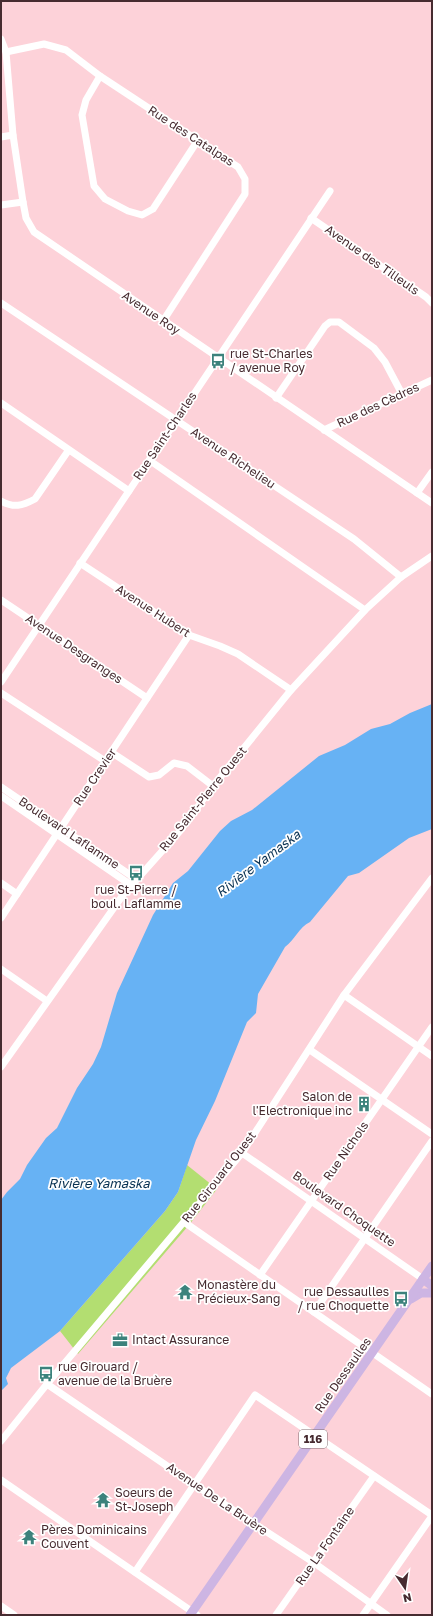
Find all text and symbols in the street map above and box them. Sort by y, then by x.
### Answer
street label: Rue des Catalpas [145,102,237,169]
street label: Avenue des Tilleuls [322,221,422,298]
street label: Avenue Roy [119,288,184,338]
place label: rue St-Charles / avenue Roy [230,346,313,375]
bus stop icon: rue St-Charles / avenue Roy [209,352,227,370]
street label: Rue des Cèdres [334,379,421,430]
street label: Rue Saint-Charles [129,389,200,483]
street label: Avenue Richelieu [188,424,278,491]
street label: Avenue Hubert [113,581,193,640]
street label: Avenue Desgranges [23,611,126,687]
street label: Rue Saint-Pierre Ouest [156,743,250,854]
street label: Rue Crevier [70,745,119,808]
street label: Boulevard Laflamme [16,793,122,872]
water label: Rivière Yamaska [213,826,304,900]
bus stop icon: rue St-Pierre / boul. Laflamme [127,864,145,882]
place label: rue St-Pierre / boul. Laflamme [91,882,181,911]
place label: Salon de l'Electronique inc [253,1089,352,1118]
building icon: Salon de l'Electronique inc [355,1095,373,1113]
street label: Rue Nichols [320,1118,371,1183]
street label: Rue Girouard Ouest [178,1128,259,1225]
street label: Boulevard Choquette [290,1168,399,1250]
water label: Rivière Yamaska [48,1175,150,1191]
place label: Monastère du Précieux-Sang [197,1277,280,1306]
temple icon: Monastère du Précieux-Sang [176,1283,194,1301]
place label: rue Dessaulles / rue Choquette [298,1284,389,1313]
bus stop icon: rue Dessaulles / rue Choquette [392,1290,410,1308]
office icon: Intact Assurance [111,1331,129,1349]
place label: Intact Assurance [132,1332,229,1347]
street label: Rue Dessaulles [311,1334,374,1415]
place label: rue Girouard / avenue de la Bruère [58,1359,172,1388]
bus stop icon: rue Girouard / avenue de la Bruère [37,1365,55,1383]
road number: 116 [299,1430,327,1448]
street label: Avenue De La Bruère [164,1459,271,1538]
place label: Soeurs de St-Joseph [115,1485,174,1514]
temple icon: Soeurs de St-Joseph [94,1491,112,1509]
street label: Rue La Fontaine [292,1503,357,1588]
place label: Pères Dominicains Couvent [41,1522,147,1551]
temple icon: Pères Dominicains Couvent [20,1528,38,1546]
north arrow [385,1568,425,1608]
text: N [402,1591,413,1606]

